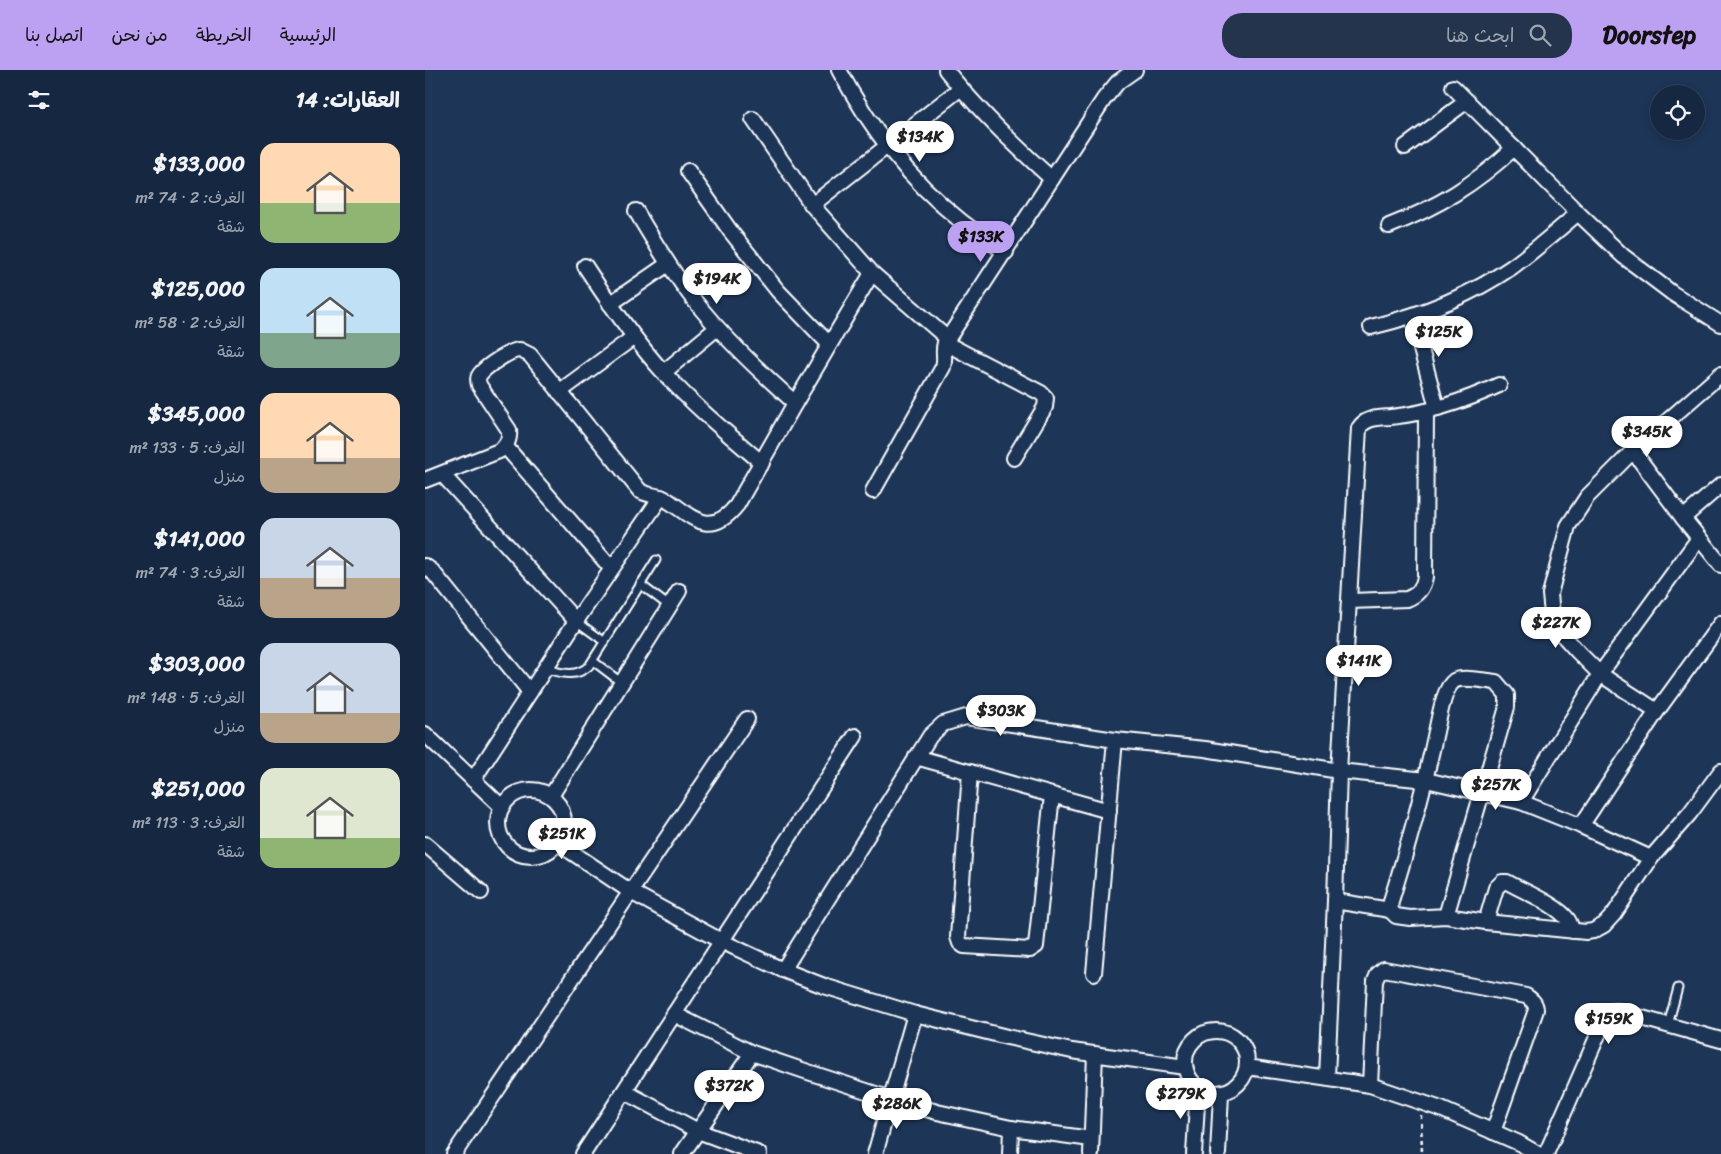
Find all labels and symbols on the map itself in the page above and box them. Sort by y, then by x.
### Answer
pin: $134K [885,121,955,163]
pin: $133K [946,220,1016,263]
pin: $194K [682,262,752,305]
pin: $125K [1404,316,1474,358]
pin: $345K [1612,416,1682,458]
pin: $227K [1521,606,1591,649]
pin: $141K [1324,644,1394,687]
pin: $303K [966,694,1036,737]
pin: $257K [1461,768,1531,811]
pin: $251K [527,818,597,860]
pin: $159K [1574,1002,1644,1045]
pin: $372K [694,1070,764,1112]
pin: $279K [1146,1078,1216,1120]
pin: $286K [862,1088,932,1130]

